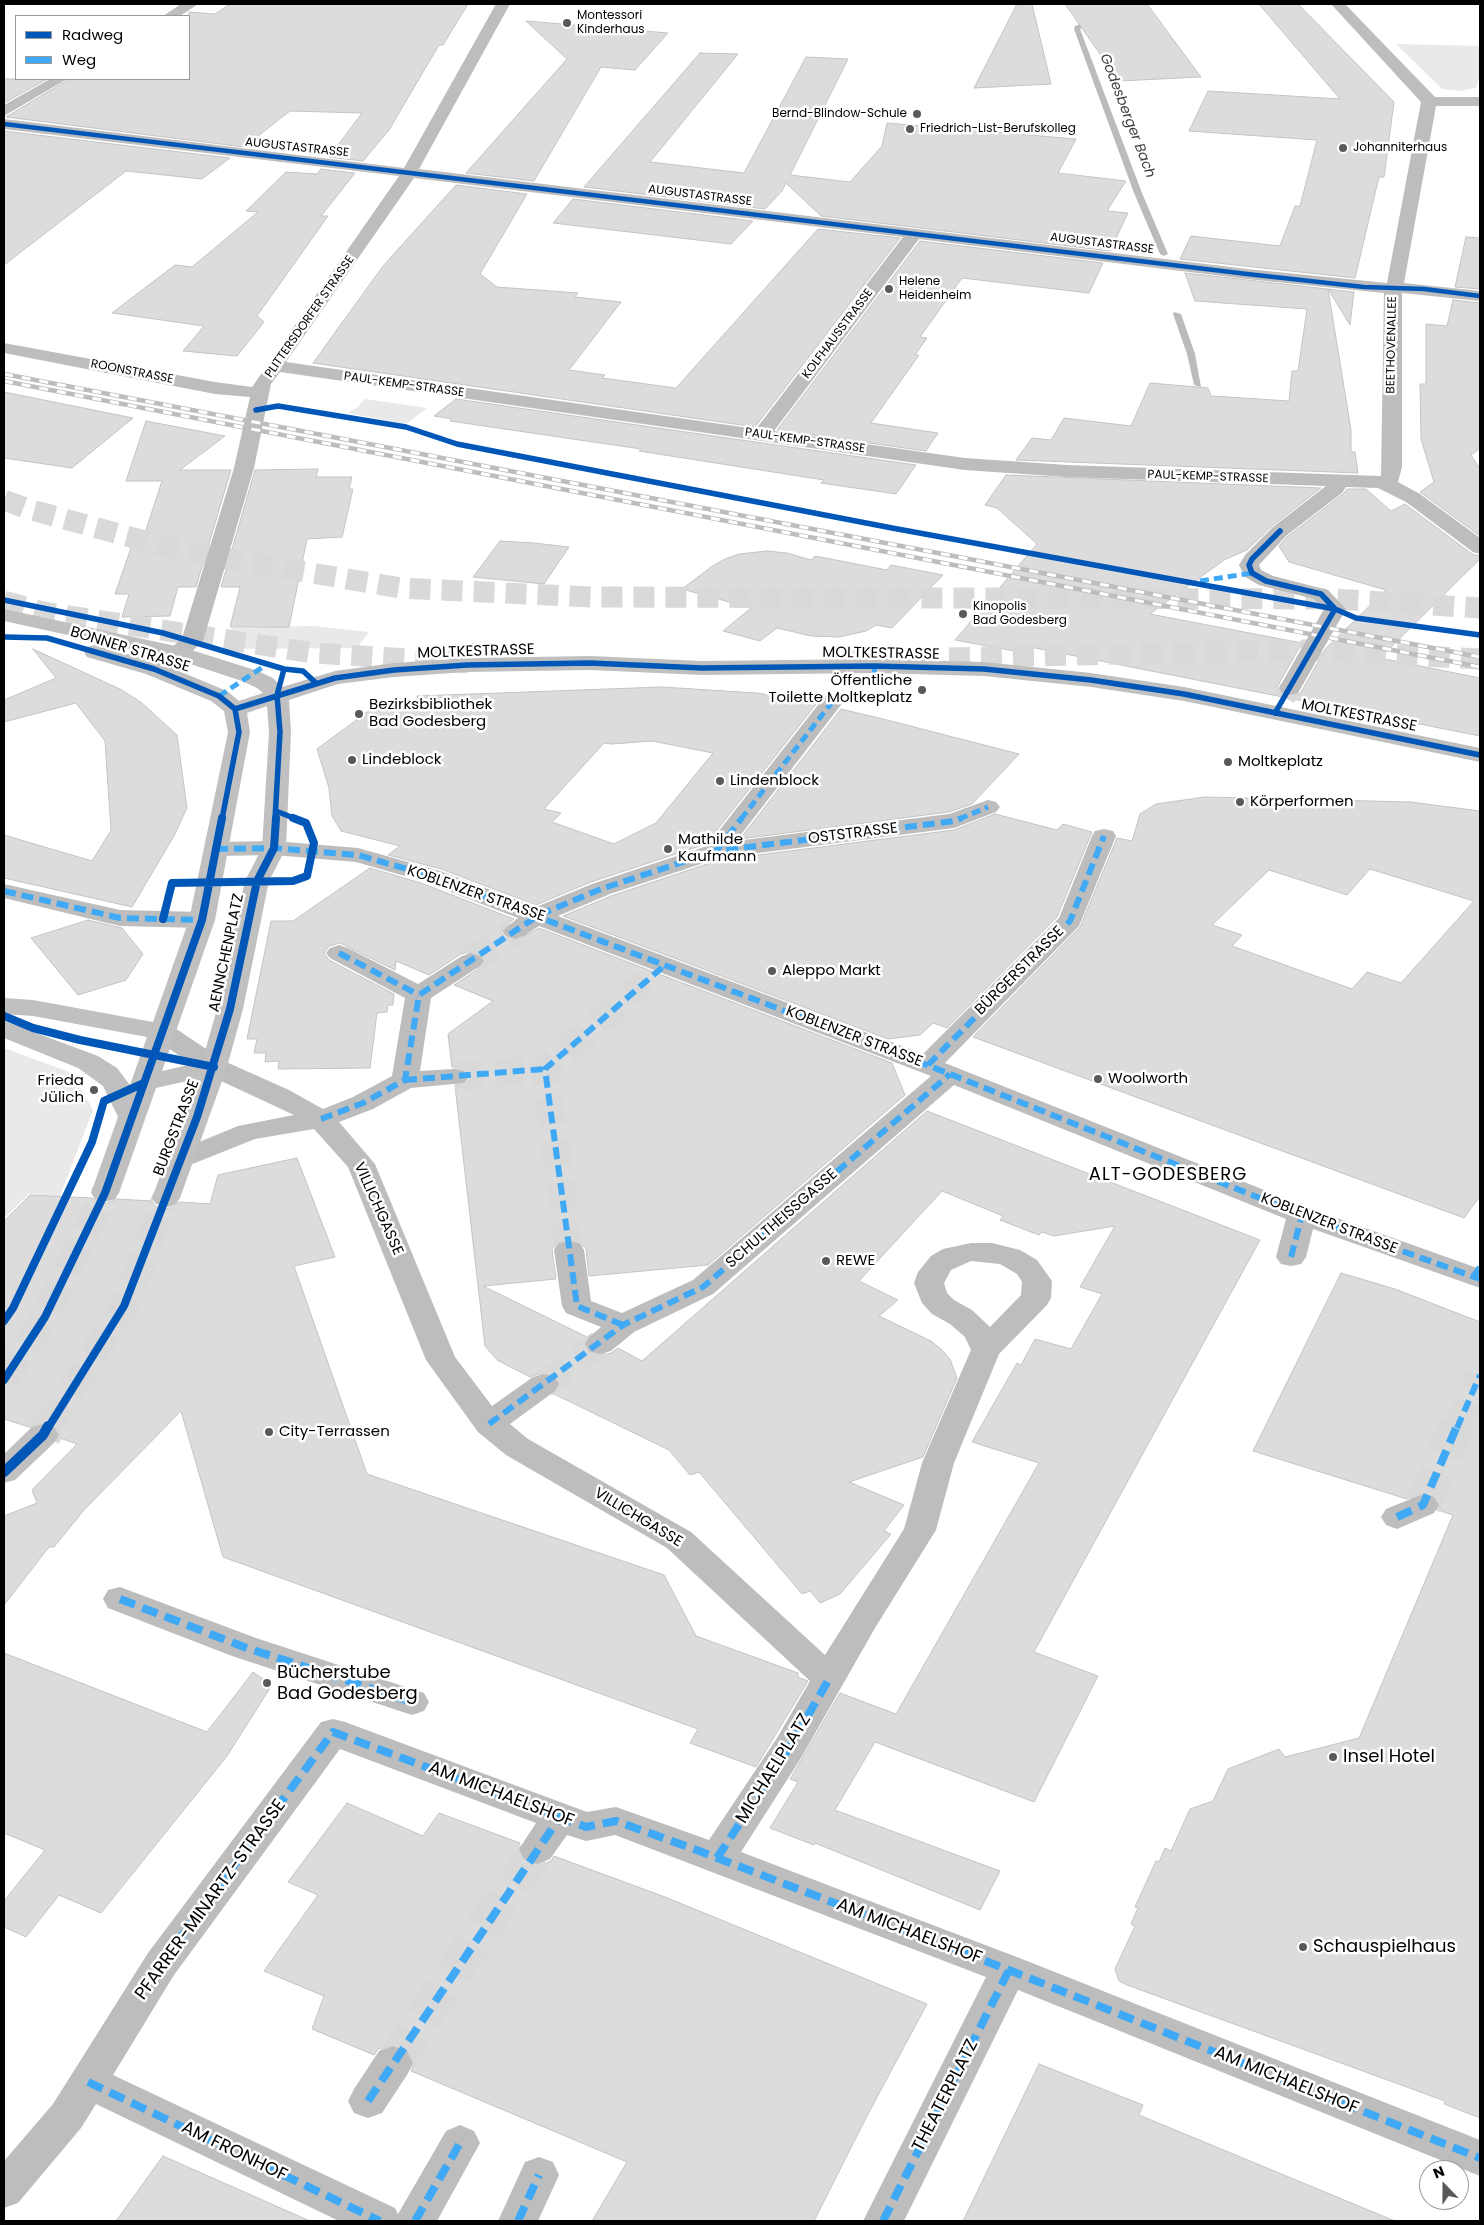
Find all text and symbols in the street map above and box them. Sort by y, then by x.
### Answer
place label: Montessori Kinderhaus [577,9,645,37]
legend [15,15,190,80]
marker: Montessori Kinderhaus [561,17,573,29]
text: Radweg [62,24,123,45]
text: Weg [62,49,96,70]
water label: Godesberger Bach [1096,52,1158,180]
place label: Bernd-Blindow-Schule [772,107,907,121]
marker: Bernd-Blindow-Schule [911,108,923,120]
place label: Friedrich-List-Berufskolleg [920,122,1076,136]
marker: Friedrich-List-Berufskolleg [904,123,916,135]
street label: AUGUSTASTRASSE [244,135,350,161]
place label: Johanniterhaus [1353,141,1447,155]
marker: Johanniterhaus [1337,142,1349,154]
street label: AUGUSTASTRASSE [647,182,753,210]
street label: AUGUSTASTRASSE [1049,230,1155,258]
street label: PLITTERSDORFER STRASSE [262,253,358,381]
place label: Helene Heidenheim [899,275,971,303]
marker: Helene Heidenheim [883,283,895,295]
street label: KOLFHAUSSTRASSE [800,286,876,382]
street label: BEETHOVENALLEE [1384,296,1400,394]
street label: ROONSTRASSE [90,357,174,387]
street label: PAUL-KEMP-STRASSE [343,369,465,401]
street label: PAUL-KEMP-STRASSE [744,425,866,457]
street label: PAUL-KEMP-STRASSE [1147,468,1269,486]
place label: Kinopolis Bad Godesberg [973,600,1067,628]
marker: Kinopolis Bad Godesberg [957,608,969,620]
street label: BONNER STRASSE [68,623,192,677]
street label: MOLTKESTRASSE [417,641,535,663]
street label: MOLTKESTRASSE [822,644,940,664]
place label: Öffentliche Toilette Moltkeplatz [768,672,912,707]
marker: Öffentliche Toilette Moltkeplatz [916,684,928,696]
place label: Bezirksbibliothek Bad Godesberg [369,696,492,731]
street label: MOLTKESTRASSE [1300,696,1418,736]
marker: Bezirksbibliothek Bad Godesberg [353,708,365,720]
place label: Lindeblock [362,751,441,769]
place label: Moltkeplatz [1238,753,1323,771]
marker: Lindeblock [346,754,358,766]
marker: Moltkeplatz [1222,756,1234,768]
place label: Lindenblock [730,772,819,790]
marker: Lindenblock [714,775,726,787]
place label: Körperformen [1250,793,1354,811]
marker: Körperformen [1234,796,1246,808]
street label: OSTSTRASSE [807,820,899,848]
place label: Mathilde Kaufmann [678,831,756,866]
marker: Mathilde Kaufmann [662,843,674,855]
street label: KOBLENZER STRASSE [404,862,548,926]
street label: AENNCHENPLATZ [206,892,248,1014]
street label: BÜRGERSTRASSE [972,923,1068,1019]
place label: Aleppo Markt [782,962,881,980]
marker: Aleppo Markt [766,965,778,977]
street label: KOBLENZER STRASSE [783,1003,925,1071]
place label: Woolworth [1108,1070,1188,1088]
place label: Frieda Jülich [38,1072,84,1107]
marker: Woolworth [1092,1073,1104,1085]
street label: BURGSTRASSE [150,1077,204,1179]
marker: Frieda Jülich [88,1084,100,1096]
street label: VILLICHGASSE [350,1160,406,1258]
district label: ALT-GODESBERG [1087,1164,1249,1186]
street label: SCHULTHEISSGASSE [723,1166,841,1272]
street label: KOBLENZER STRASSE [1258,1190,1400,1258]
place label: REWE [836,1252,875,1270]
marker: REWE [820,1255,832,1267]
place label: City-Terrassen [279,1423,390,1441]
marker: City-Terrassen [263,1426,275,1438]
street label: VILLICHGASSE [591,1485,685,1551]
place label: Bücherstube Bad Godesberg [277,1662,418,1705]
marker: Bücherstube Bad Godesberg [261,1677,273,1689]
street label: MICHAELPLATZ [732,1710,816,1828]
place label: Insel Hotel [1343,1746,1435,1768]
marker: Insel Hotel [1327,1751,1339,1763]
street label: AM MICHAELSHOF [425,1757,577,1833]
street label: PFARRER-MINARTZ-STRASSE [131,1796,291,2004]
street label: AM MICHAELSHOF [833,1894,985,1970]
place label: Schauspielhaus [1313,1936,1456,1958]
marker: Schauspielhaus [1297,1941,1309,1953]
street label: THEATERPLATZ [908,2036,984,2156]
street label: AM MICHAELSHOF [1211,2042,1361,2120]
street label: AM FRONHOF [178,2117,290,2187]
north arrow [1419,2160,1469,2210]
text: N [1430,2161,1447,2183]

